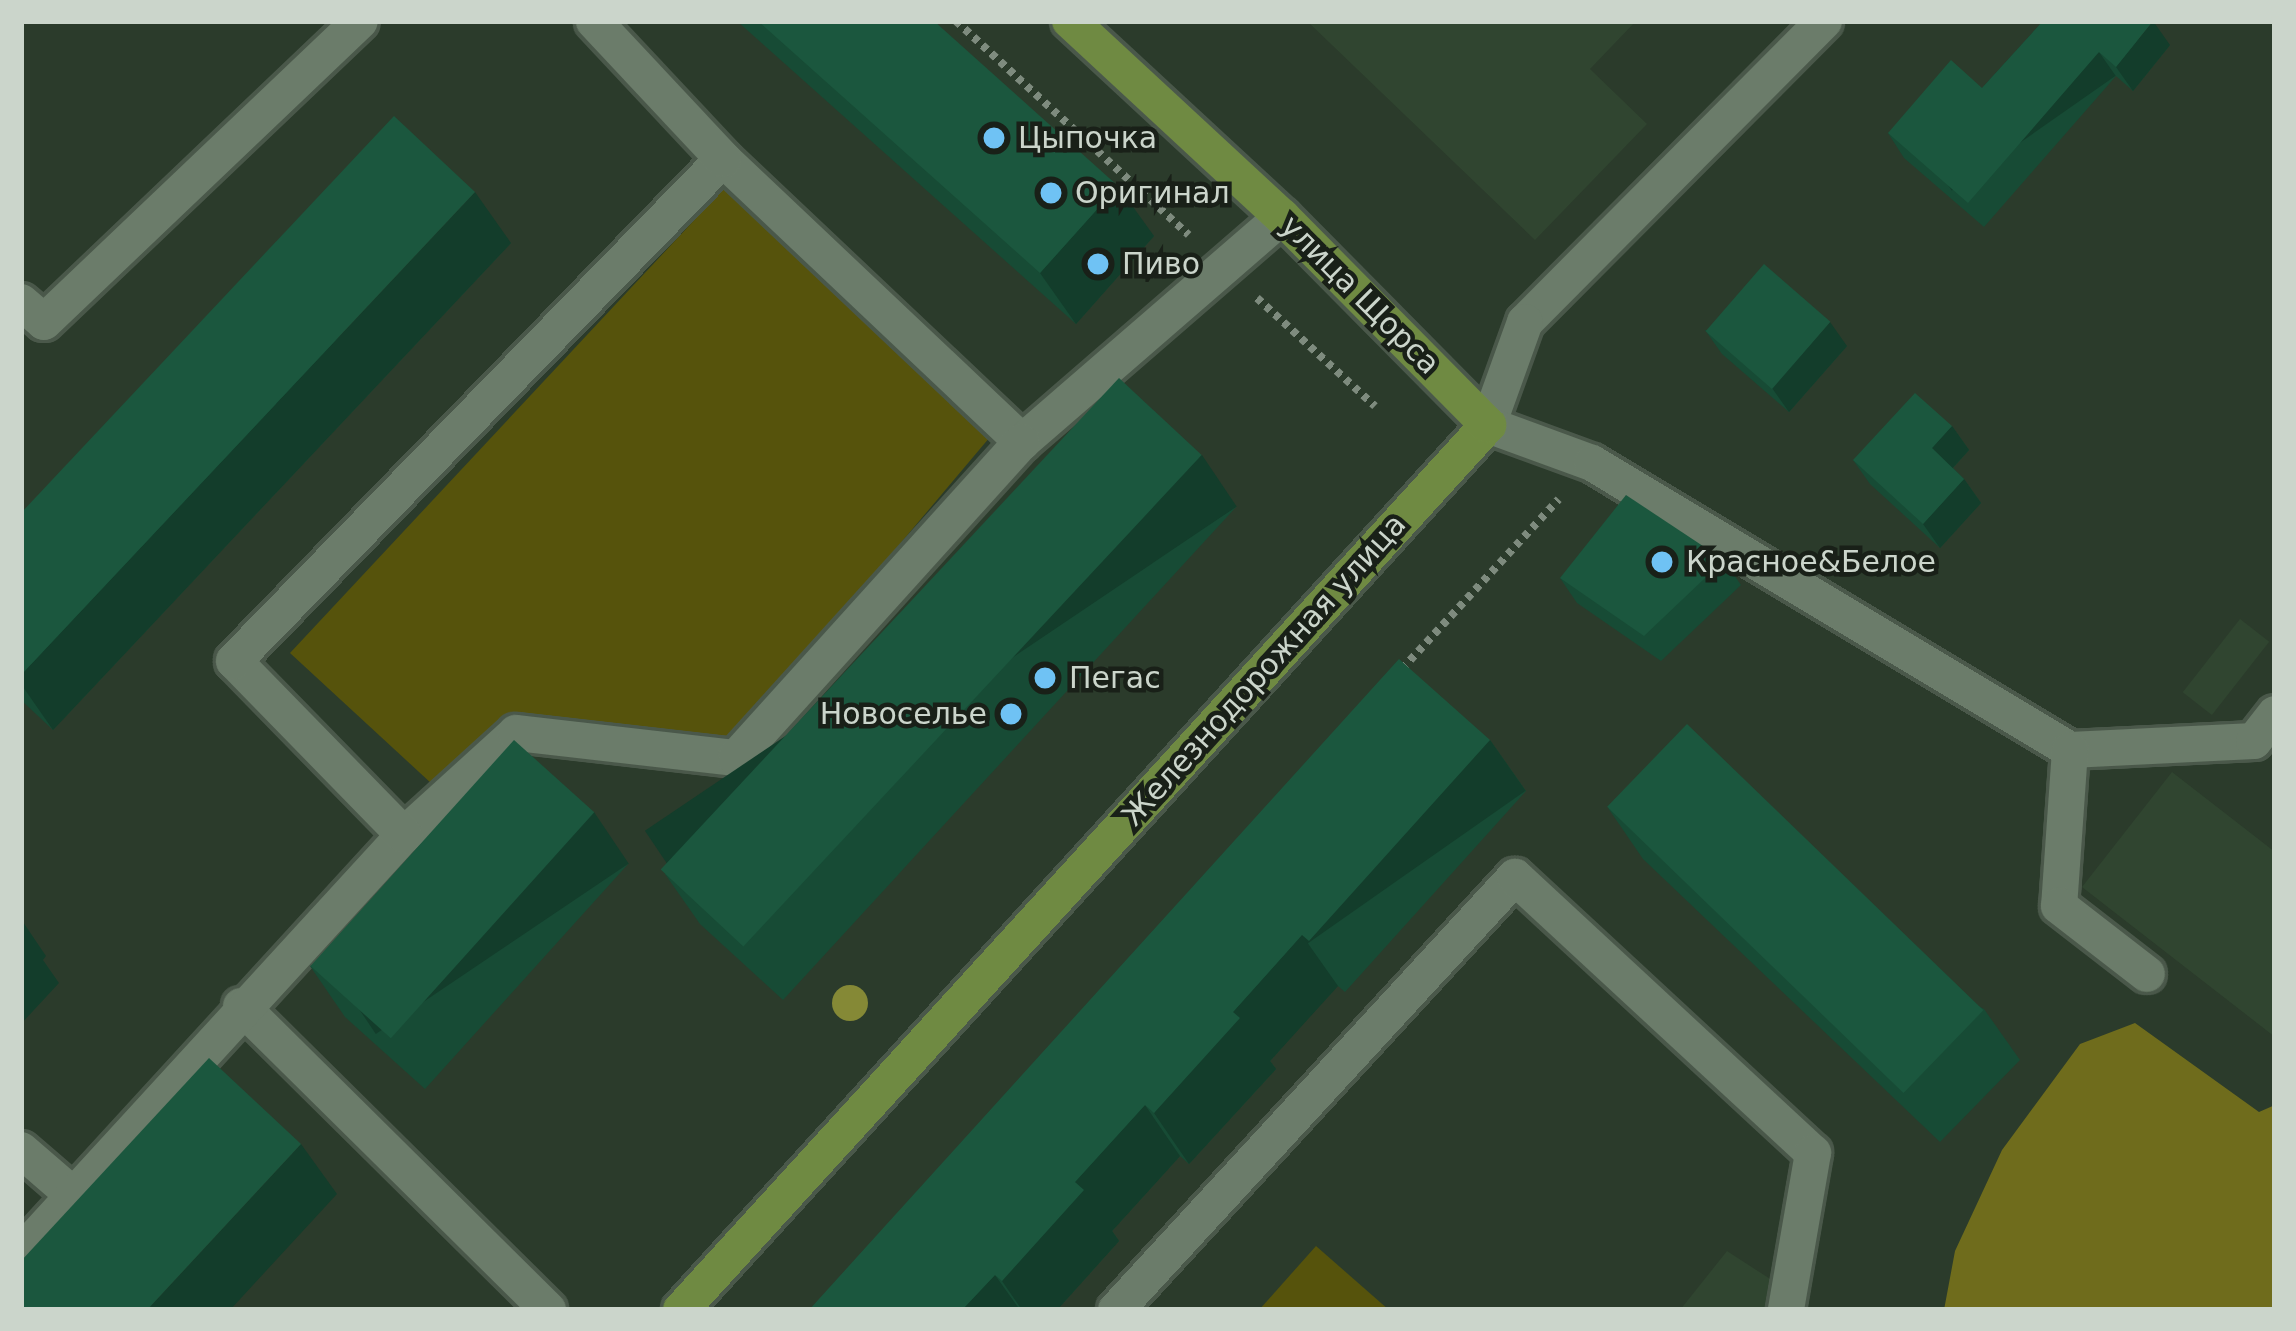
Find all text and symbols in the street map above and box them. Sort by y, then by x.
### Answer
place label: Цыпочка [1018,120,1157,156]
marker: Цыпочка [981,125,1007,151]
place label: Оригинал [1075,175,1230,211]
marker: Оригинал [1038,180,1064,206]
street label: улица Щорса [1273,208,1447,382]
place label: Пиво [1122,246,1200,282]
marker: Пиво [1085,251,1111,277]
street label: Железнодорожная улица [1115,507,1413,833]
place label: Красное&Белое [1686,544,1936,580]
marker: Красное&Белое [1649,549,1675,575]
place label: Пегас [1069,660,1161,696]
marker: Пегас [1032,665,1058,691]
place label: Новоселье [820,696,987,732]
marker: Новоселье [998,701,1024,727]

